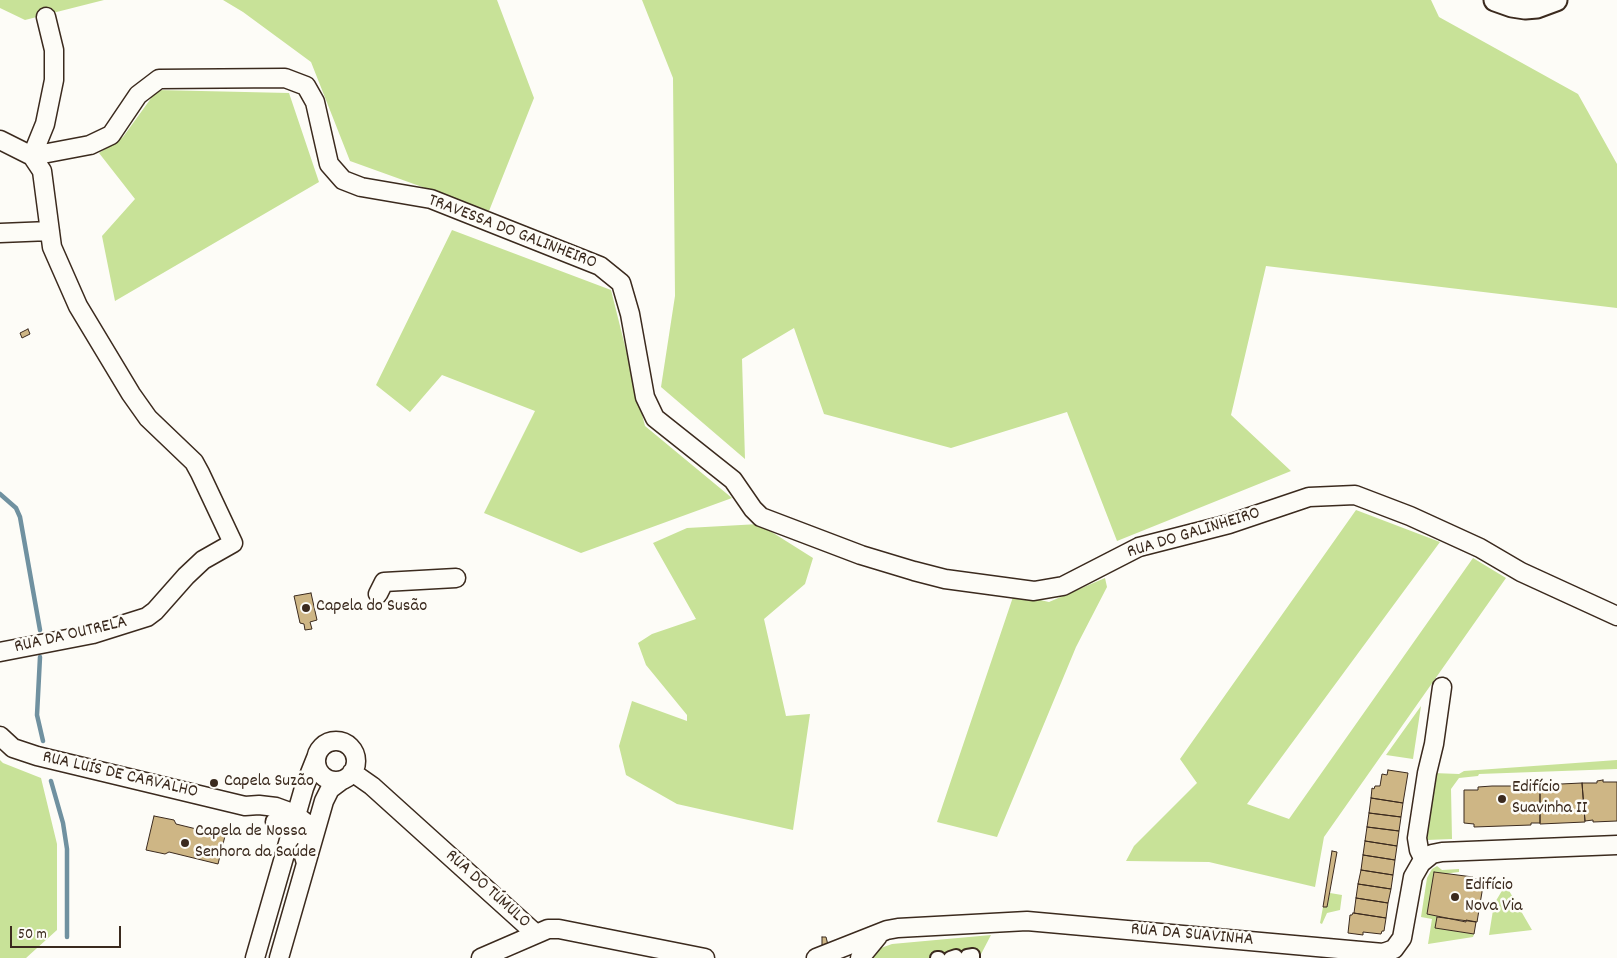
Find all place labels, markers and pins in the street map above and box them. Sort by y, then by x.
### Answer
place label: Capela do Susão [316,597,427,619]
marker: Capela do Susão [300,602,312,614]
place label: Capela Suzão [224,772,314,794]
marker: Capela Suzão [208,777,220,789]
place label: Edifício Suavinha II [1512,778,1587,821]
marker: Edifício Suavinha II [1496,793,1508,805]
place label: Capela de Nossa Senhora da Saúde [195,822,316,864]
marker: Capela de Nossa Senhora da Saúde [179,837,191,849]
place label: Edifício Nova Via [1465,876,1522,919]
marker: Edifício Nova Via [1449,891,1461,903]

